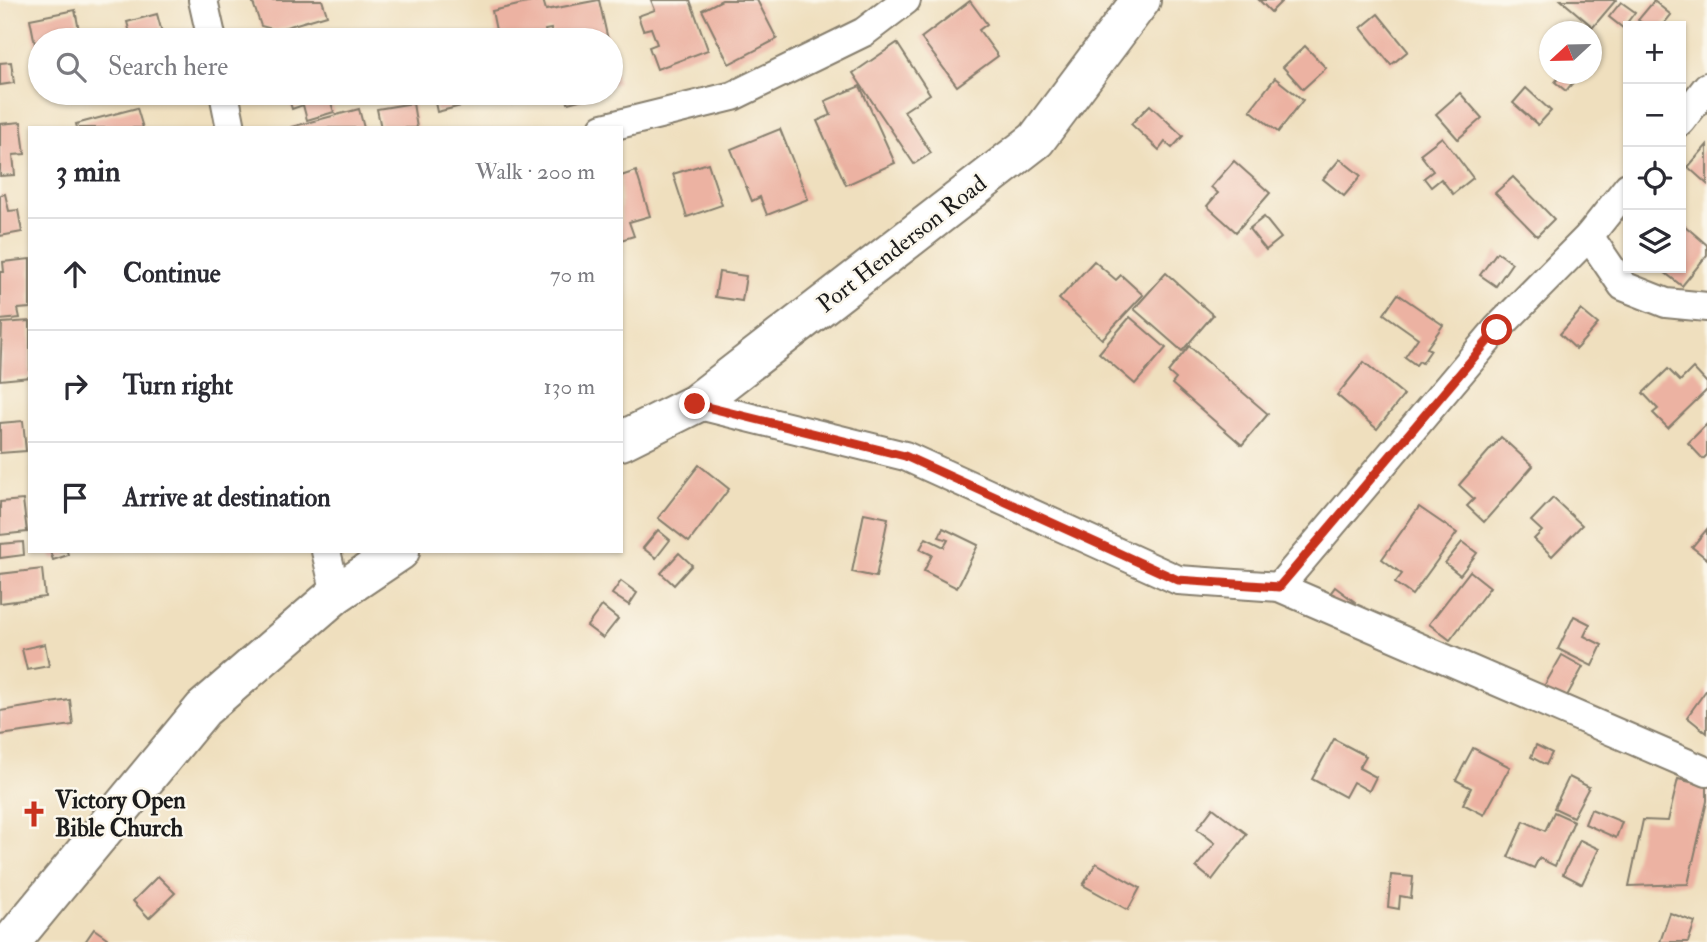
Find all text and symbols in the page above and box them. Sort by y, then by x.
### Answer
north arrow [1539,21,1602,84]
map controls [1623,21,1686,273]
button: + [1623,21,1686,84]
search box [28,28,623,105]
icon: search [52,48,90,86]
text: Search here [108,51,228,83]
button: − [1623,84,1686,147]
button: locate [1623,147,1686,210]
text: 3 min [56,153,121,190]
text: Walk · 200 m [475,157,595,186]
street label: Port Henderson Road [811,168,993,320]
button: layers [1623,210,1686,273]
icon: ahead [56,255,94,293]
text: Continue [123,258,221,290]
text: 70 m [550,260,595,289]
route start [1481,314,1512,345]
icon: right [56,367,94,405]
text: Turn right [123,370,233,402]
text: 130 m [543,372,595,401]
route end [679,388,710,419]
icon: arrive [56,479,94,517]
text: Arrive at destination [123,482,331,514]
place label: Victory Open Bible Church [54,785,186,844]
church icon: Victory Open Bible Church [19,799,49,829]

